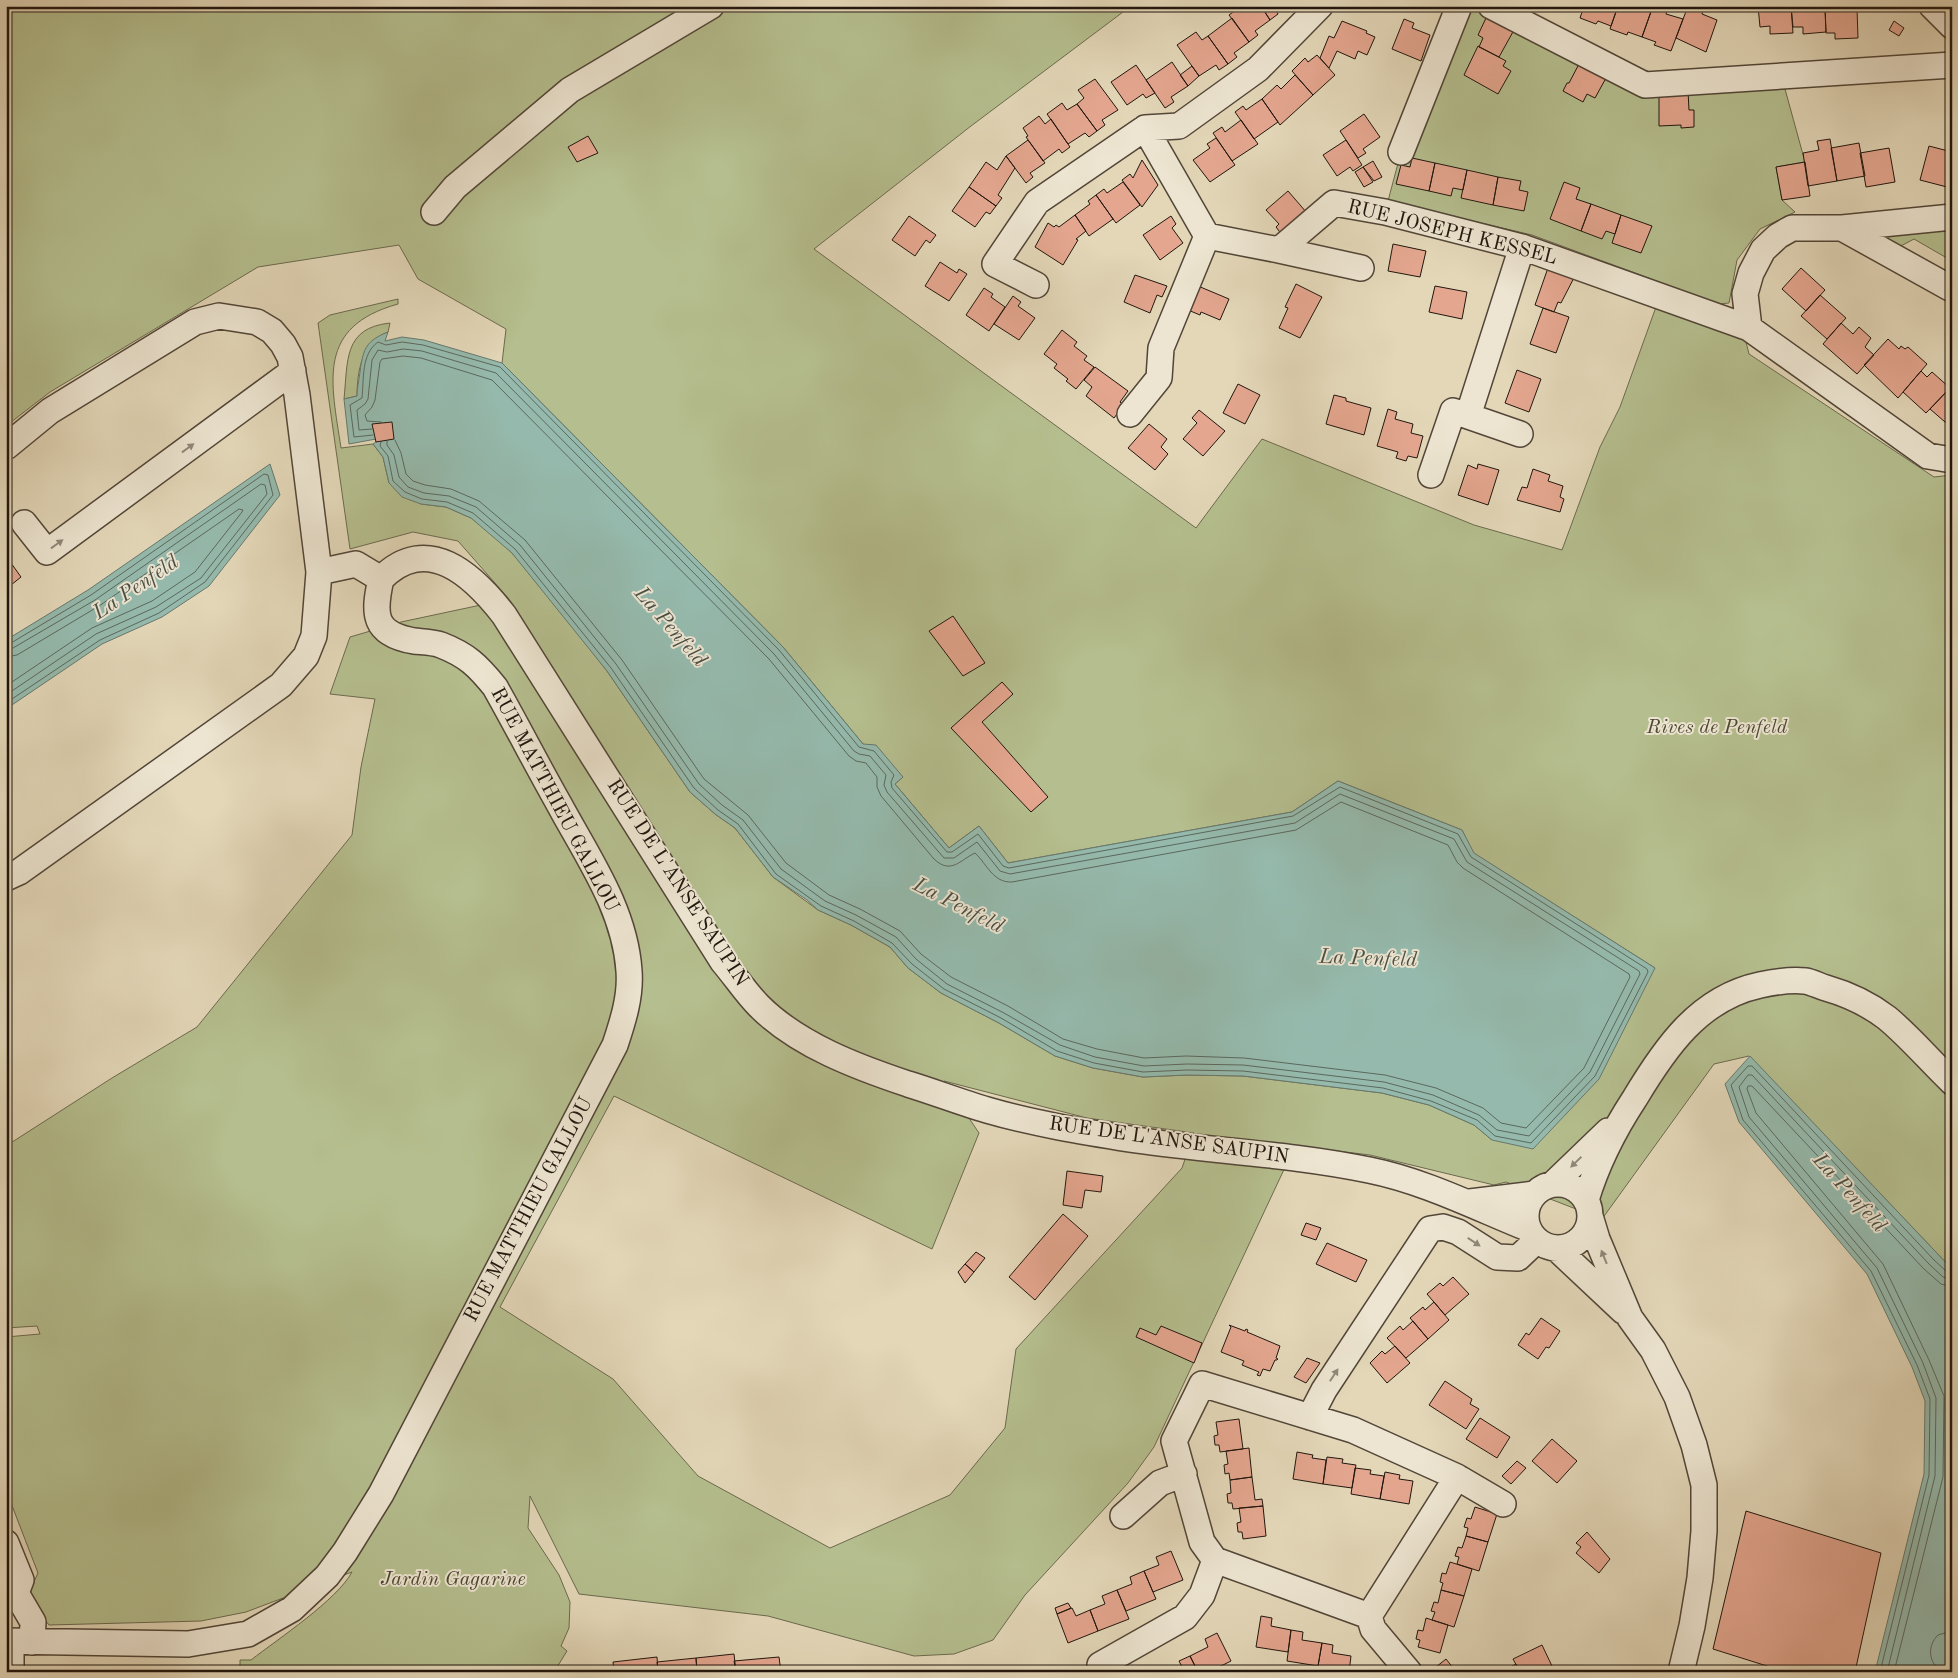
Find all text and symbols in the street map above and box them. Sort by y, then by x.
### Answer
street label: RUE JOSEPH KESSEL [1345,197,1559,269]
one-way arrow [181,443,194,454]
one-way arrow [50,539,63,550]
water label: La Penfeld [89,551,183,625]
water label: La Penfeld [629,582,711,672]
street label: RUE MATTHIEU GALLOU [486,685,622,916]
park label: Rives de Penfeld [1646,718,1788,738]
street label: RUE DE L'ANSE SAUPIN [603,776,751,990]
water label: La Penfeld [909,874,1007,938]
water label: La Penfeld [1318,947,1418,971]
street label: RUE MATTHIEU GALLOU [461,1094,597,1325]
street label: RUE DE L'ANSE SAUPIN [1048,1114,1290,1168]
water label: La Penfeld [1808,1149,1890,1237]
one-way arrow [1571,1155,1583,1167]
one-way arrow [1467,1237,1481,1247]
one-way arrow [1600,1249,1608,1264]
one-way arrow [1329,1368,1339,1381]
park label: Jardin Gagarine [380,1570,526,1590]

